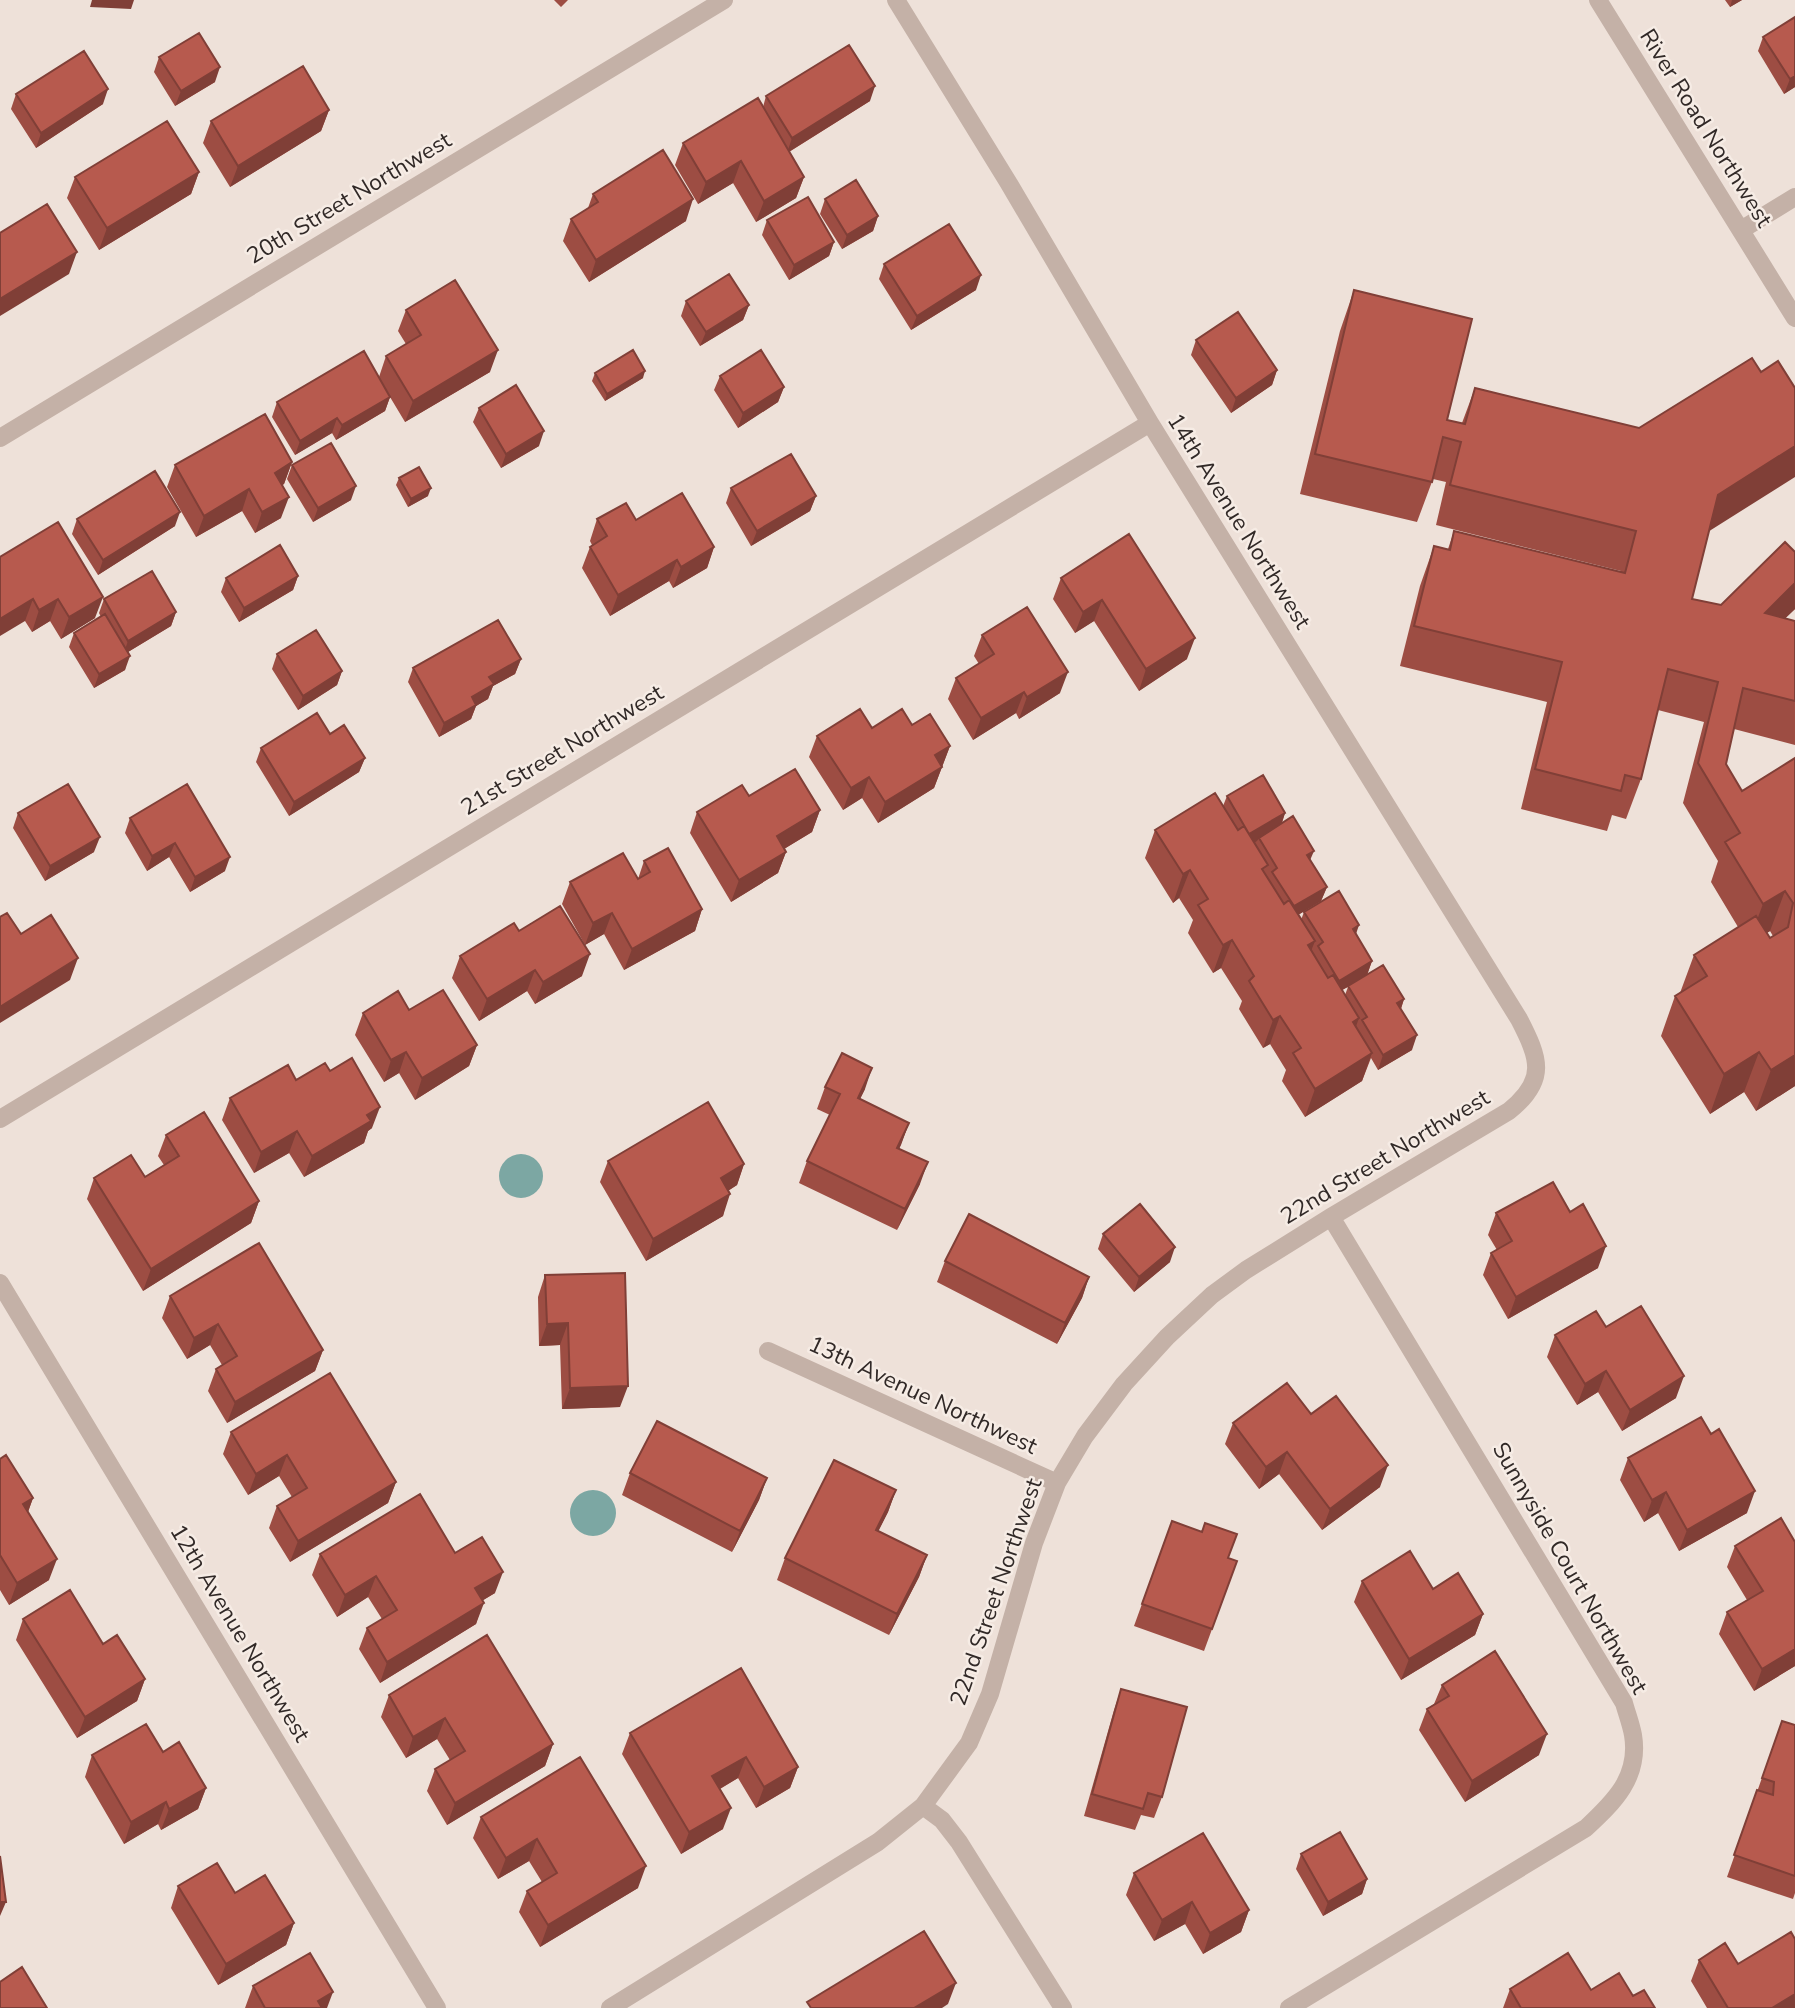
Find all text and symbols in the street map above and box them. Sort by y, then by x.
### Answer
street label: River Road Northwest [1632,23,1780,234]
street label: 20th Street Northwest [241,124,458,271]
street label: 14th Avenue Northwest [1160,407,1319,636]
street label: 21st Street Northwest [455,677,670,823]
street label: 22nd Street Northwest [1275,1082,1496,1232]
street label: 13th Avenue Northwest [804,1328,1043,1462]
street label: Sunnyside Court Northwest [1485,1436,1655,1700]
street label: 22nd Street Northwest [942,1473,1050,1710]
street label: 12th Avenue Northwest [163,1518,318,1748]

